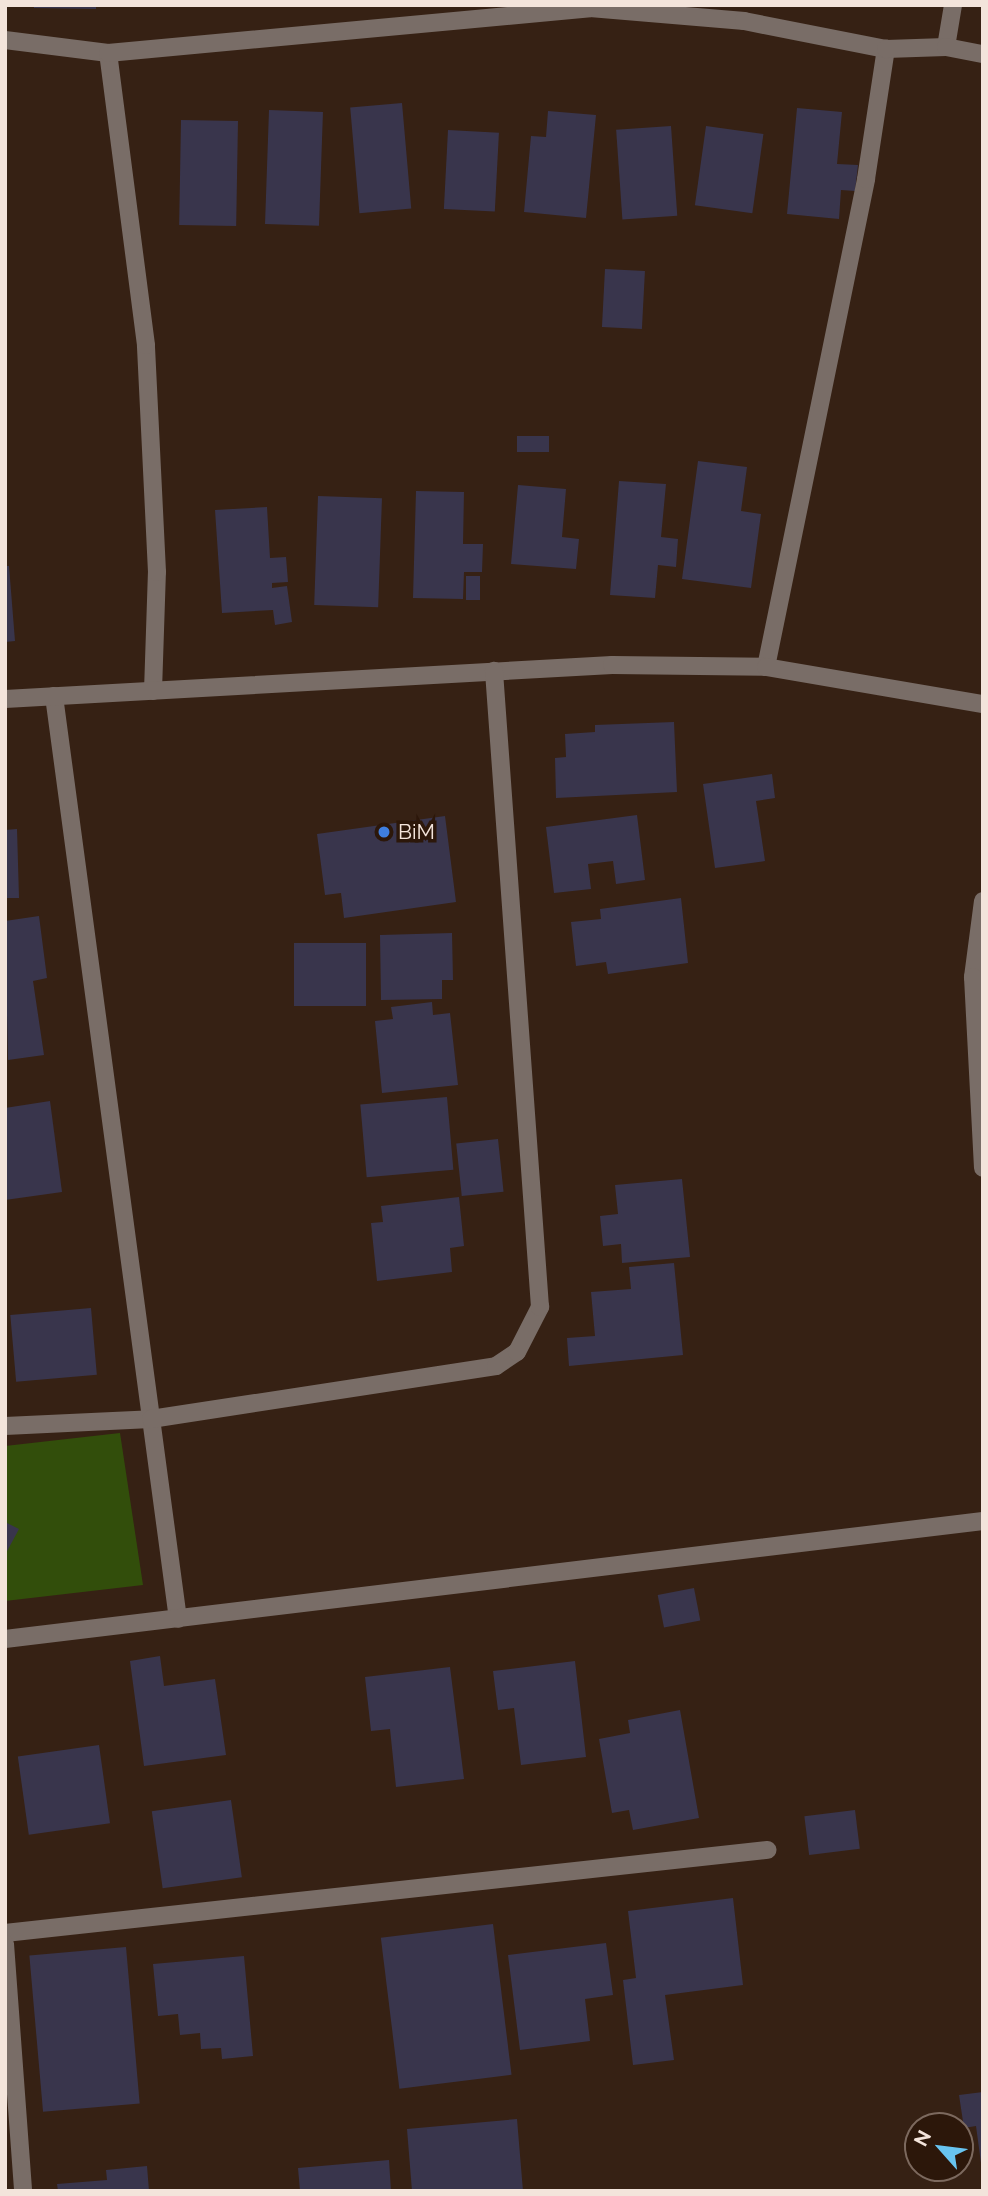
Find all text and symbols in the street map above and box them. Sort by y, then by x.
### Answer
place label: BiM [398,819,435,845]
marker: BiM [376,824,392,840]
north arrow [904,2112,974,2182]
text: N [909,2127,935,2150]

